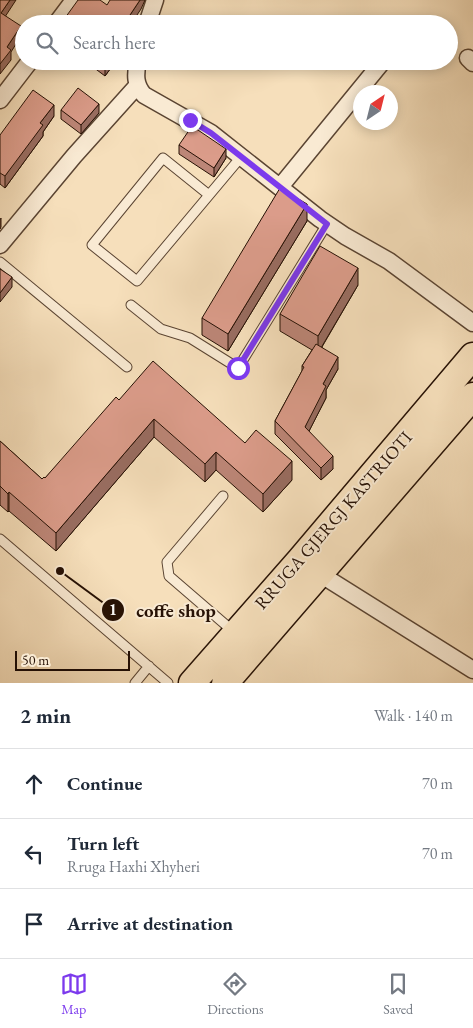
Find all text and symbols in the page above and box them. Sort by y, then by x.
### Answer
search box [15,15,458,70]
icon: search [33,29,61,57]
text: Search here [73,30,155,55]
north arrow [353,85,398,130]
route end [179,109,202,132]
route start [227,357,250,380]
street label: RRUGA GJERGJ KASTRIOTI [249,426,417,614]
callout: coffe shop [101,593,225,627]
text: coffe shop [136,598,216,623]
text: 1 [109,600,117,619]
scale bar [15,648,130,671]
text: 50 m [22,651,49,669]
text: 2 min [20,702,71,729]
text: Walk · 140 m [374,705,453,726]
icon: ahead [20,770,48,798]
text: Continue [67,771,142,796]
text: 70 m [422,773,453,794]
text: Turn left [67,831,139,856]
icon: left [20,840,48,868]
text: 70 m [422,843,453,864]
text: Rruga Haxhi Xhyheri [67,856,200,877]
icon: arrive [20,910,48,938]
text: Arrive at destination [67,911,233,936]
tab: Map [60,970,88,1018]
tab: Directions [207,970,264,1018]
tab: Saved [383,970,413,1018]

